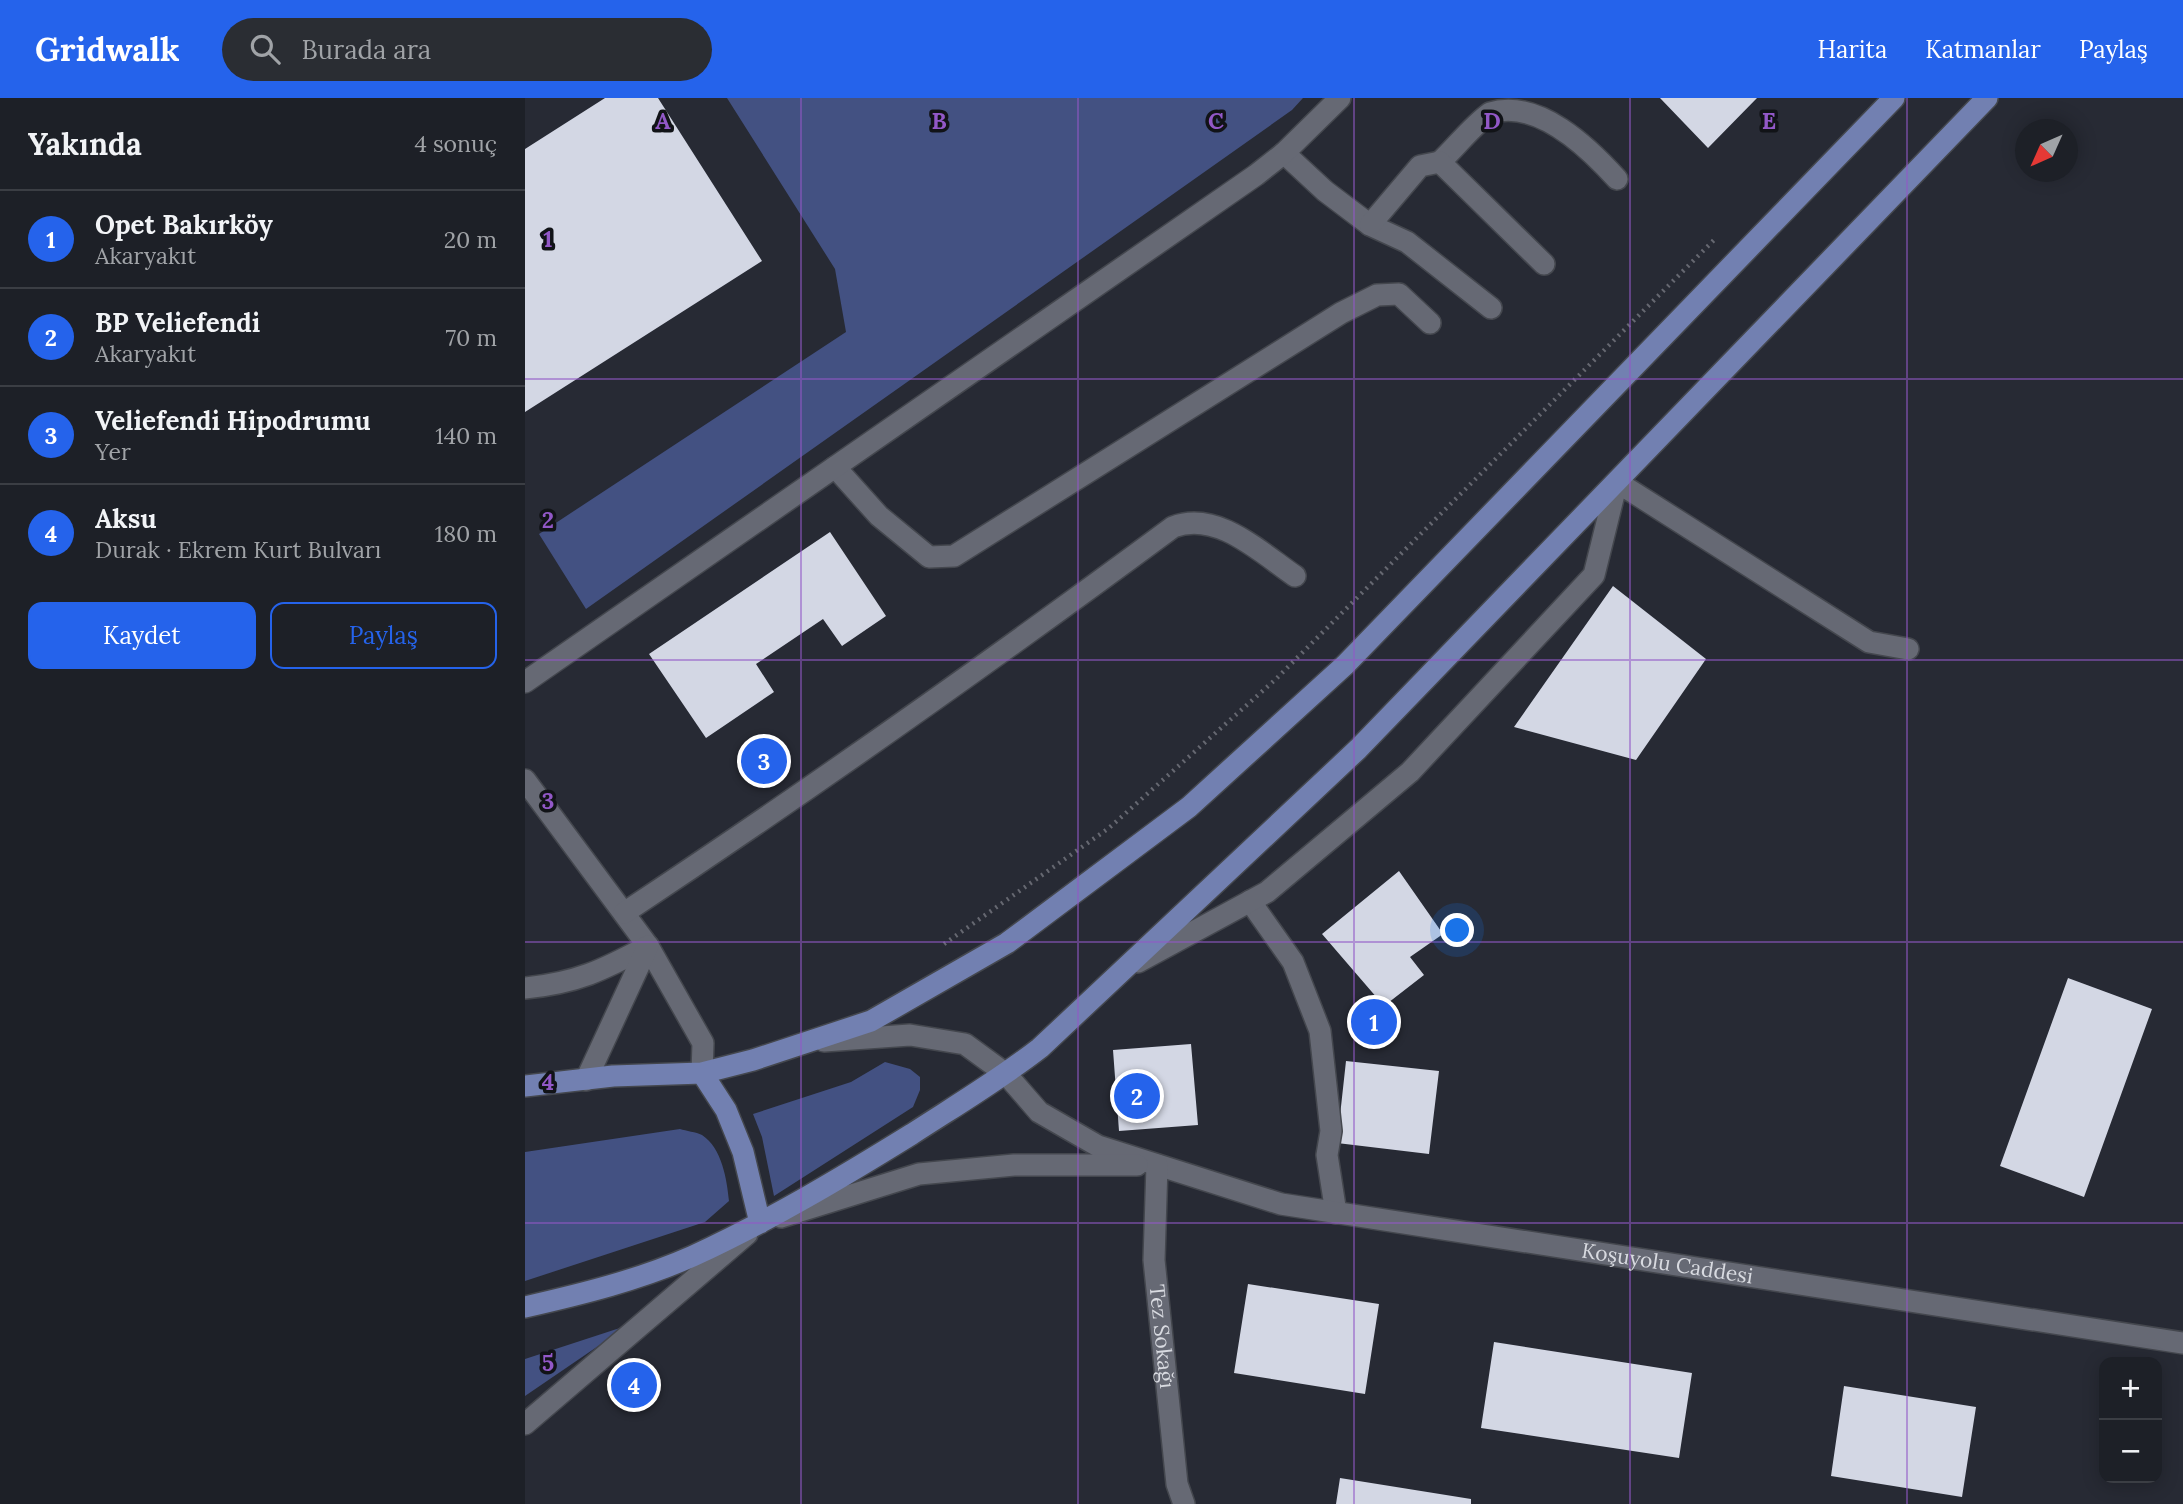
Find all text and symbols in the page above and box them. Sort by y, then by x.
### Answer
search box [222,18,712,81]
text: Gridwalk [35,28,180,70]
icon: search [246,30,284,68]
text: Burada ara [302,33,431,66]
text: Harita [1818,34,1887,65]
text: Katmanlar [1925,34,2041,65]
text: Paylaş [2079,34,2148,65]
text: A [655,106,671,135]
text: B [931,106,947,135]
text: C [1208,106,1224,135]
text: D [1483,106,1501,135]
text: E [1762,106,1776,135]
north arrow [2015,119,2078,182]
text: Yakında [28,125,142,163]
text: 4 sonuç [414,129,497,158]
text: Opet Bakırköy [95,208,273,241]
text: 1 [543,224,553,253]
text: 1 [46,225,56,254]
text: 20 m [444,225,497,254]
text: Akaryakıt [95,241,196,270]
text: BP Veliefendi [95,306,260,339]
text: 2 [45,323,57,352]
text: 70 m [446,323,497,352]
text: Akaryakıt [95,339,196,368]
text: Veliefendi Hipodrumu [95,404,371,437]
text: 3 [45,421,57,450]
text: 140 m [435,421,497,450]
text: Yer [95,437,131,466]
text: Aksu [95,502,157,535]
text: 2 [542,505,554,534]
text: 4 [45,519,57,548]
text: 180 m [435,519,497,548]
text: Durak · Ekrem Kurt Bulvarı [95,535,381,564]
button: Kaydet [28,602,256,669]
button: Paylaş [270,602,497,669]
pin: 3 [741,735,787,787]
text: 3 [542,786,554,815]
your location [1440,913,1474,947]
pin: 1 [1351,996,1397,1048]
text: 4 [542,1067,554,1096]
pin: 2 [1114,1070,1160,1122]
street label: Koşuyolu Caddesi [1580,1237,1755,1290]
street label: Tez Sokağı [1144,1283,1181,1390]
text: 5 [542,1348,554,1377]
map controls [2099,1357,2162,1483]
button: + [2099,1357,2162,1420]
pin: 4 [611,1359,657,1411]
button: − [2099,1420,2162,1483]

